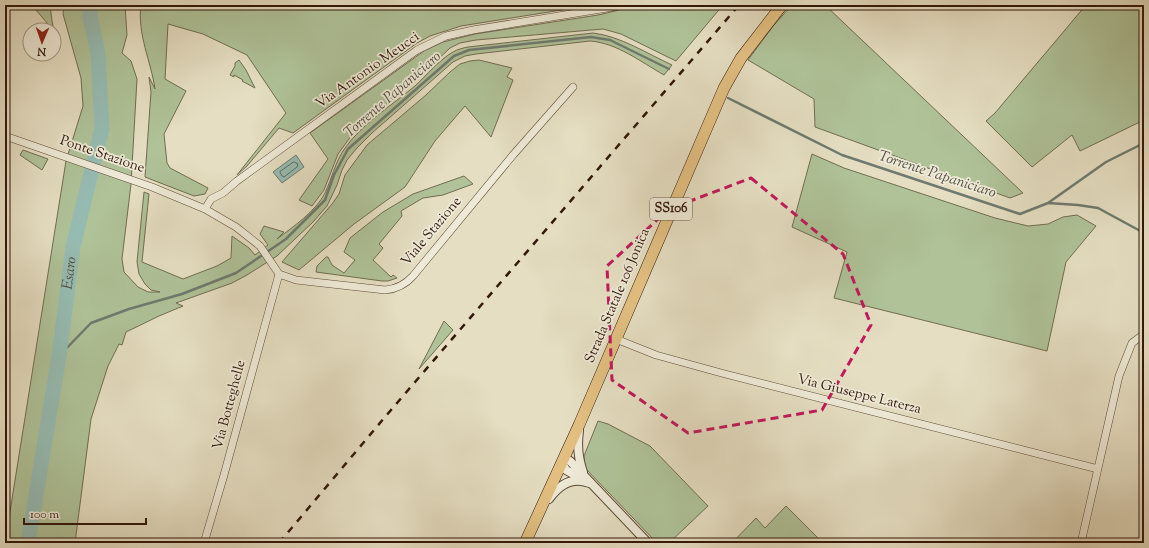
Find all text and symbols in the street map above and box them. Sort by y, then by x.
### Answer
north arrow [22,22,62,62]
street label: Via Antonio Meucci [312,28,424,114]
text: N [37,43,47,59]
water label: Torrente Papaniciaro [340,47,446,143]
street label: Ponte Stazione [57,131,147,179]
water label: Torrente Papaniciaro [875,146,999,204]
street label: Viale Stazione [397,193,467,271]
road number: SS106 [650,198,692,220]
street label: Strada Statale 106 Jonica [581,225,656,366]
water label: Esaro [57,255,82,291]
street label: Via Botteghelle [208,358,252,452]
street label: Via Giuseppe Laterza [795,370,924,420]
scale bar [24,500,146,526]
text: 100 m [30,506,59,524]

